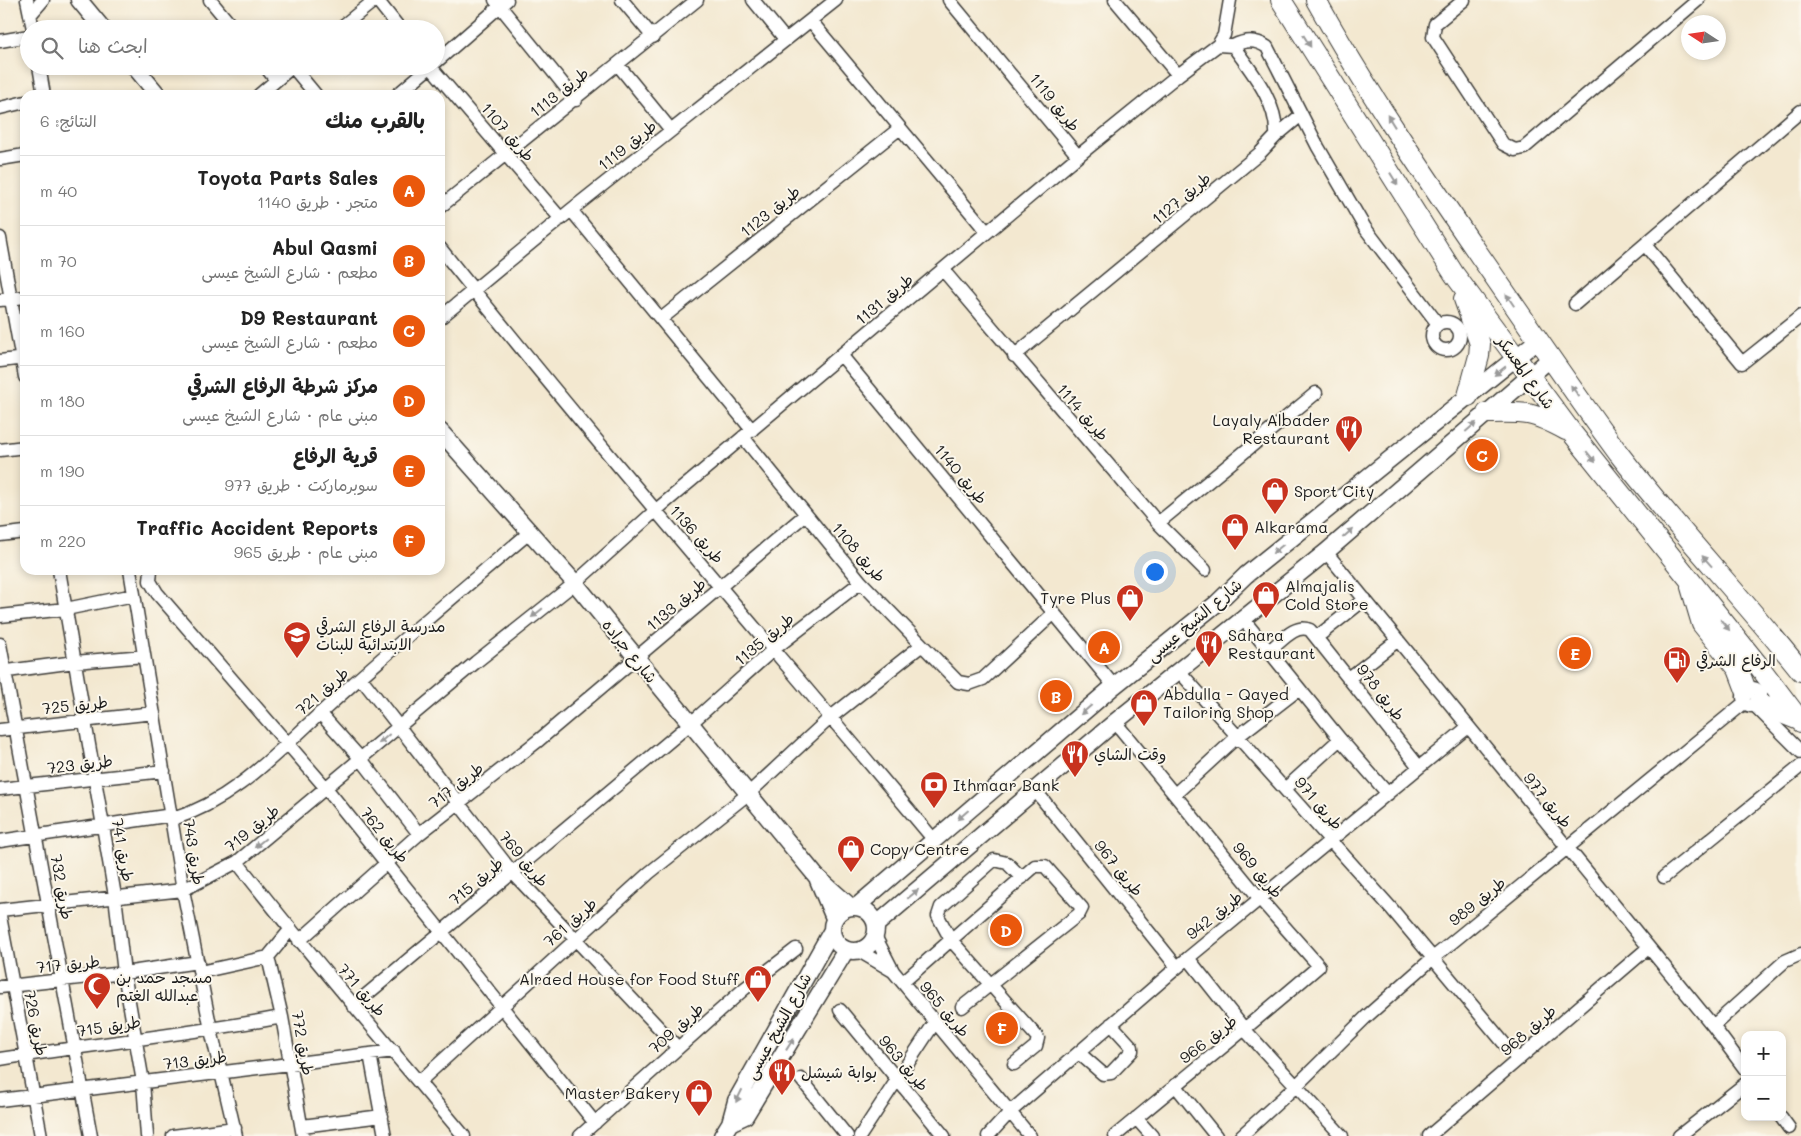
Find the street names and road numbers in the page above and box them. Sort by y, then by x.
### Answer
street label: طريق 1113 [525,62,593,121]
street label: طريق 1119 [1025,68,1085,135]
street label: طريق 1107 [477,98,540,166]
street label: طريق 1119 [593,115,660,175]
street label: طريق 1127 [1147,167,1215,228]
street label: طريق 1123 [735,180,804,241]
street label: طريق 1131 [850,268,917,329]
street label: شارع المعسكر [1490,329,1560,414]
street label: طريق 1114 [1053,379,1114,445]
street label: طريق 1140 [930,439,993,508]
street label: طريق 1136 [665,500,729,567]
street label: طريق 1108 [828,517,891,586]
street label: طريق 1133 [641,572,710,635]
street label: شارع الشيخ عيسى [1141,573,1247,667]
street label: طريق 1135 [729,608,798,670]
street label: شارع جراده [597,614,663,688]
street label: طريق 978 [1353,659,1410,724]
street label: طريق 721 [291,662,353,719]
street label: طريق 725 [41,691,109,718]
street label: طريق 723 [46,749,114,778]
street label: طريق 717 [424,757,487,812]
street label: طريق 977 [1519,767,1577,832]
street label: طريق 971 [1290,772,1348,834]
street label: طريق 719 [220,799,283,856]
street label: طريق 762 [356,802,414,867]
street label: طريق 741 [108,816,139,883]
street label: طريق 743 [179,817,210,886]
street label: طريق 769 [495,826,554,891]
street label: طريق 967 [1090,835,1149,900]
street label: طريق 969 [1229,837,1288,902]
street label: طريق 715 [444,852,507,909]
street label: طريق 732 [46,853,79,921]
street label: طريق 989 [1444,871,1509,930]
street label: طريق 942 [1181,886,1246,944]
street label: طريق 761 [539,892,601,951]
street label: طريق 717 [35,950,101,977]
street label: طريق 771 [334,959,391,1021]
street label: شارع الشيخ عيسى [740,969,817,1084]
street label: طريق 965 [916,976,975,1041]
street label: طريق 726 [20,988,53,1057]
street label: طريق 709 [644,997,708,1058]
street label: طريق 968 [1495,1000,1560,1060]
street label: طريق 772 [287,1009,320,1077]
street label: طريق 715 [76,1010,142,1041]
street label: طريق 966 [1175,1010,1241,1068]
street label: طريق 963 [875,1030,934,1095]
street label: طريق 713 [162,1045,228,1074]

